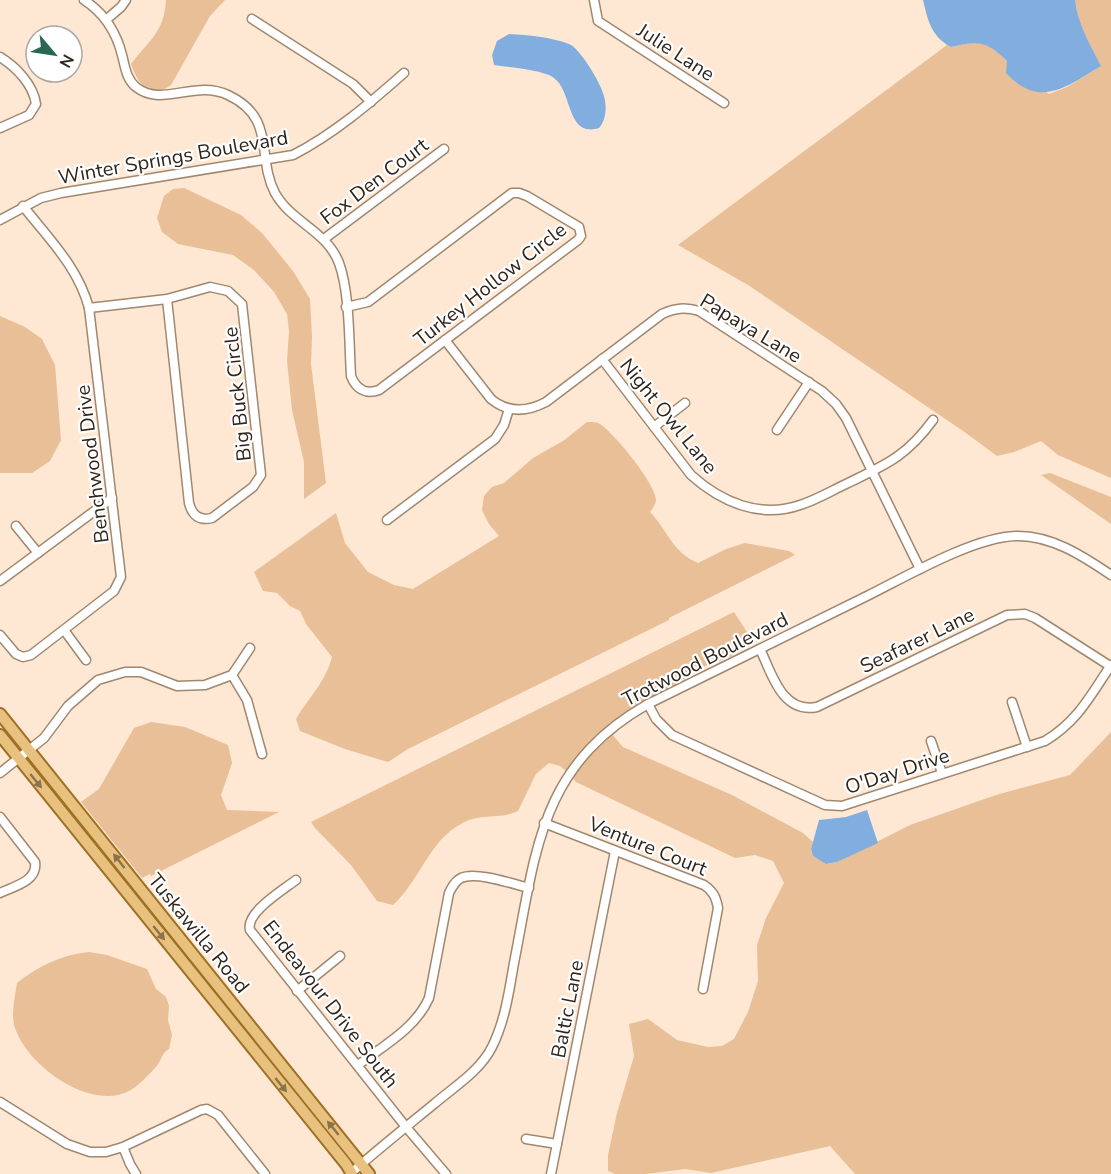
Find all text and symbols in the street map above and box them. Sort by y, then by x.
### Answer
street label: Julie Lane [631,17,720,88]
north arrow [24,24,84,84]
text: N [54,50,79,71]
street label: Winter Springs Boulevard [56,124,290,191]
street label: Fox Den Court [315,131,435,231]
street label: Turkey Hollow Circle [409,216,572,352]
street label: Papaya Lane [695,287,807,369]
street label: Big Buck Circle [217,325,258,462]
street label: Night Owl Lane [614,353,724,480]
street label: Benchwood Drive [69,383,116,545]
street label: Seafarer Lane [856,601,979,680]
street label: Trotwood Boulevard [618,606,793,713]
street label: O'Day Drive [842,742,953,801]
one-way arrow [30,773,43,789]
street label: Venture Court [584,810,712,883]
one-way arrow [113,854,125,869]
street label: Tuskawilla Road [142,868,255,999]
street label: Endeavour Drive South [256,915,405,1094]
one-way arrow [152,925,165,941]
street label: Baltic Lane [545,958,590,1060]
one-way arrow [275,1077,287,1092]
one-way arrow [327,1120,340,1136]

